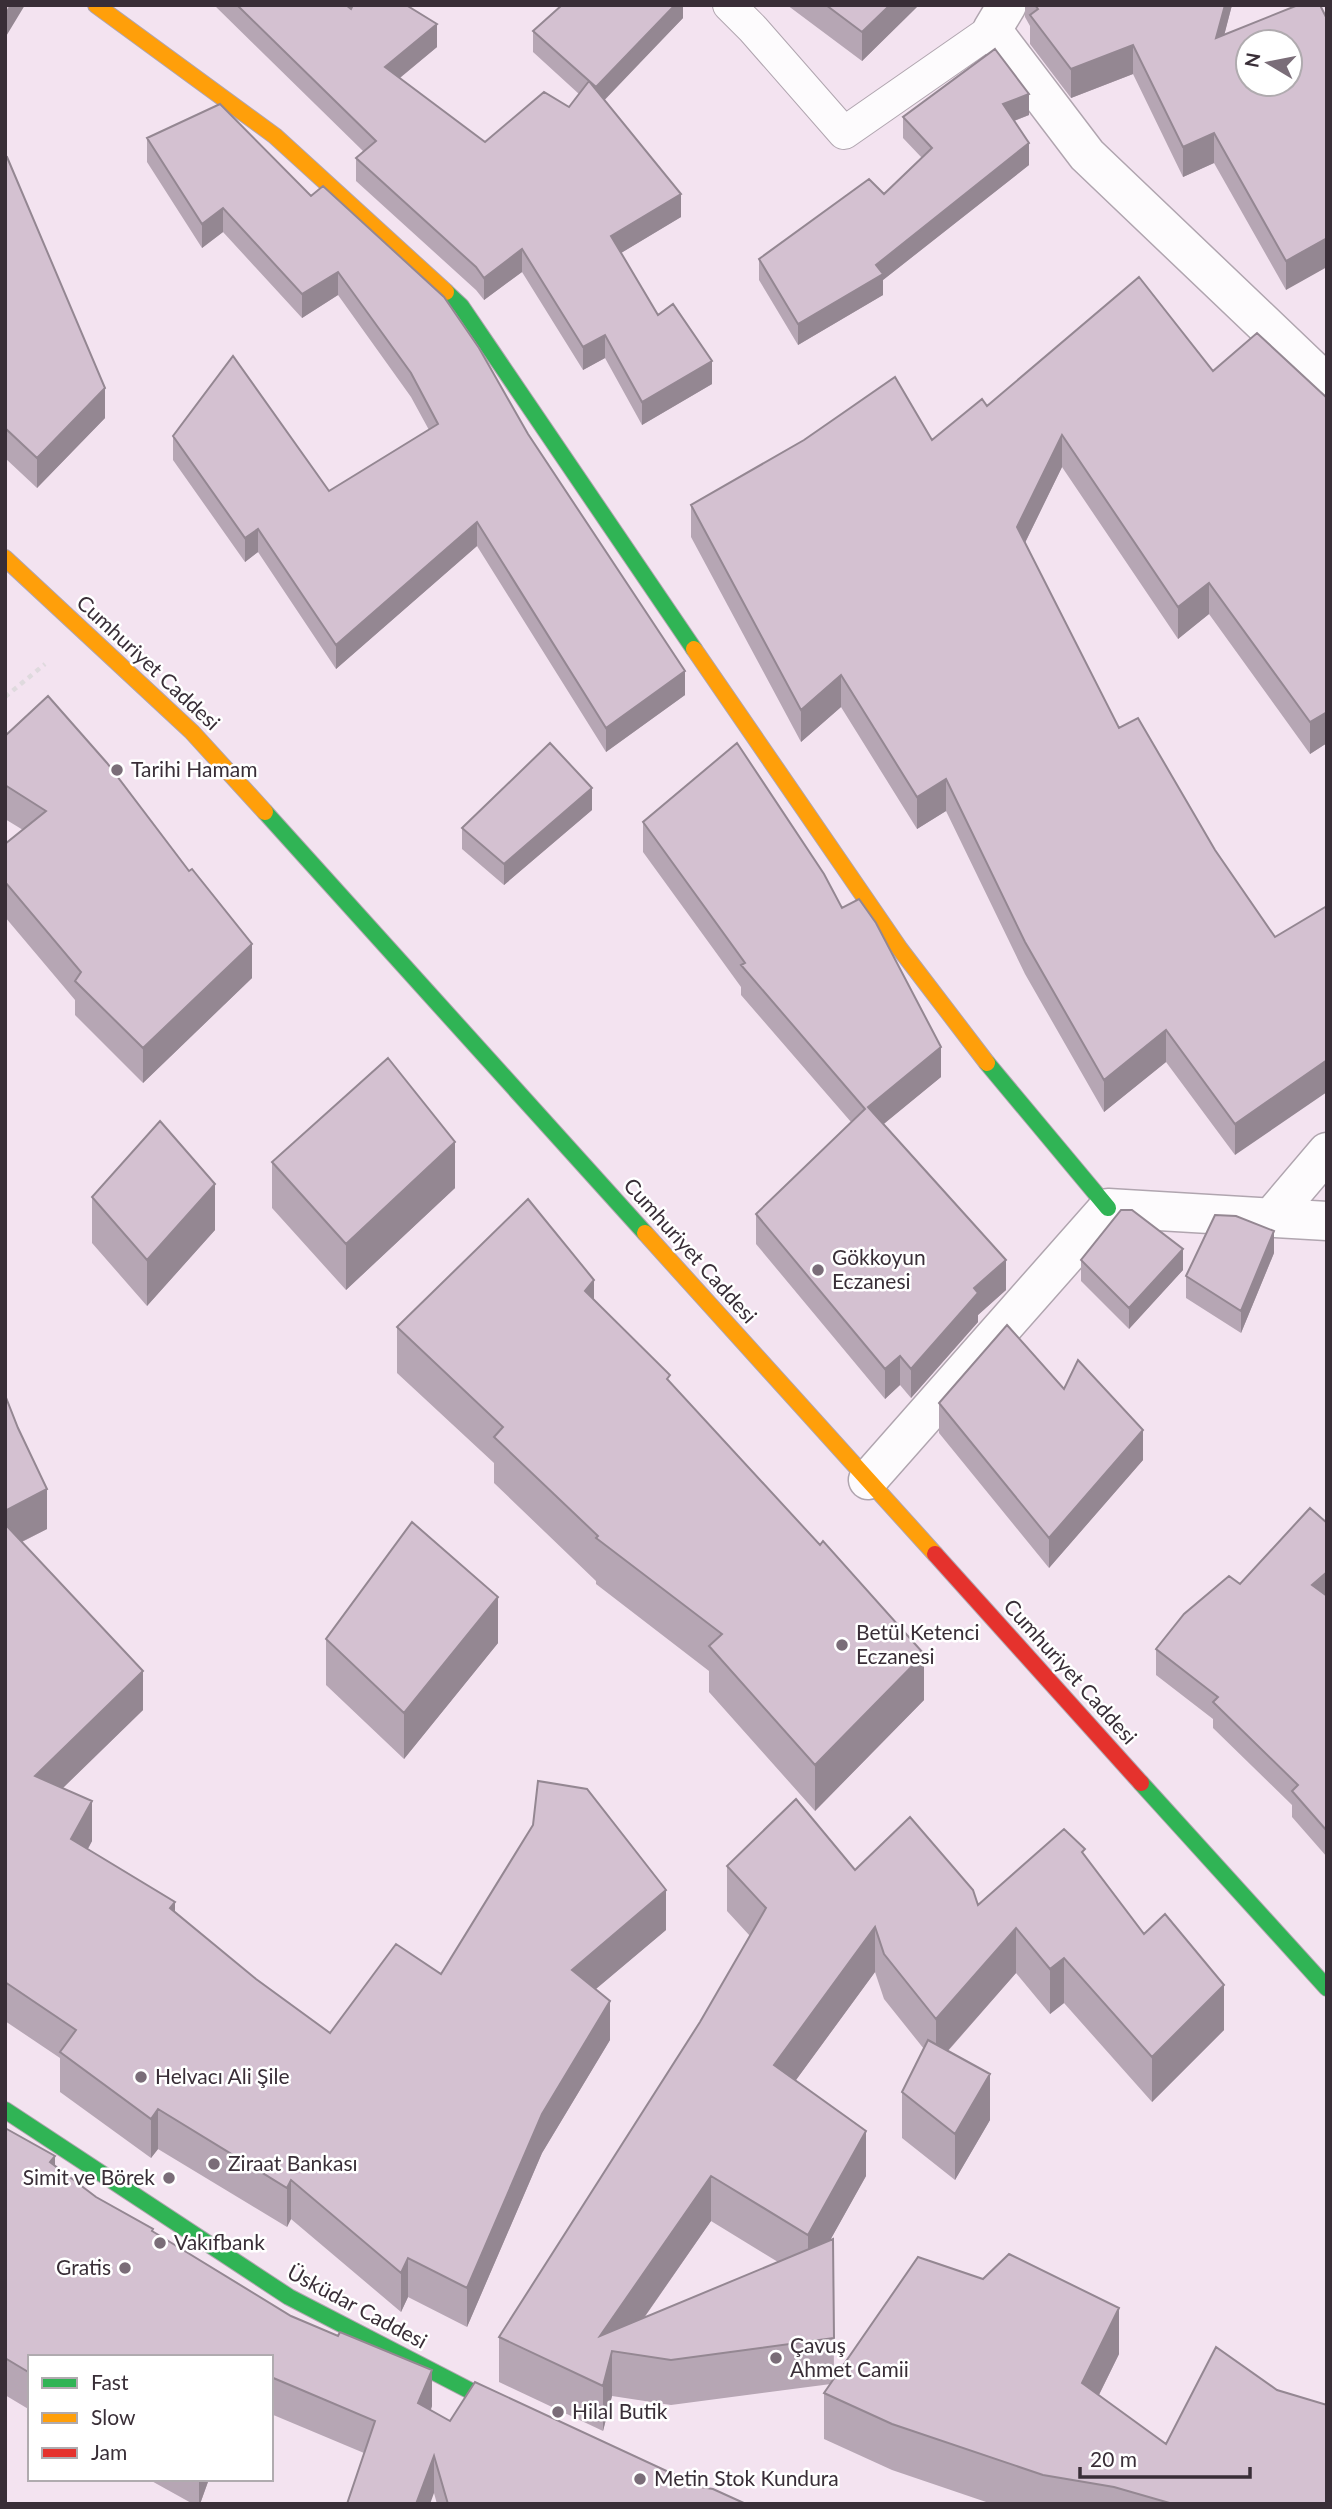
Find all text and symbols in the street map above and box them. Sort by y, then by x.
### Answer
north arrow [1234,28,1304,98]
text: N [1239,51,1264,69]
street label: Cumhuriyet Caddesi [72,589,226,735]
place label: Tarihi Hamam [131,756,257,781]
marker: Tarihi Hamam [109,762,125,778]
street label: Cumhuriyet Caddesi [619,1172,763,1328]
place label: Gökkoyun Eczanesi [832,1244,926,1293]
marker: Gökkoyun Eczanesi [810,1262,826,1278]
street label: Cumhuriyet Caddesi [999,1593,1143,1749]
place label: Betül Ketenci Eczanesi [856,1619,979,1668]
marker: Betül Ketenci Eczanesi [834,1637,850,1653]
place label: Helvacı Ali Şile [155,2063,289,2088]
marker: Helvacı Ali Şile [133,2069,149,2085]
place label: Ziraat Bankası [228,2150,358,2175]
marker: Ziraat Bankası [206,2156,222,2172]
place label: Simit ve Börek [23,2164,155,2189]
marker: Simit ve Börek [161,2170,177,2186]
place label: Vakıfbank [174,2229,265,2254]
marker: Vakıfbank [152,2235,168,2251]
place label: Gratis [56,2254,111,2279]
street label: Üsküdar Caddesi [284,2258,432,2353]
marker: Gratis [117,2260,133,2276]
place label: Çavuş Ahmet Camii [790,2332,909,2381]
marker: Çavuş Ahmet Camii [768,2350,784,2366]
legend [28,2355,273,2481]
text: Fast [91,2369,129,2394]
place label: Hilal Butik [572,2398,668,2423]
text: Slow [91,2404,136,2429]
marker: Hilal Butik [550,2404,566,2420]
scale bar [1080,2436,1250,2480]
text: Jam [91,2439,127,2464]
text: 20 m [1090,2446,1137,2471]
place label: Metin Stok Kundura [654,2465,839,2490]
marker: Metin Stok Kundura [632,2471,648,2487]

